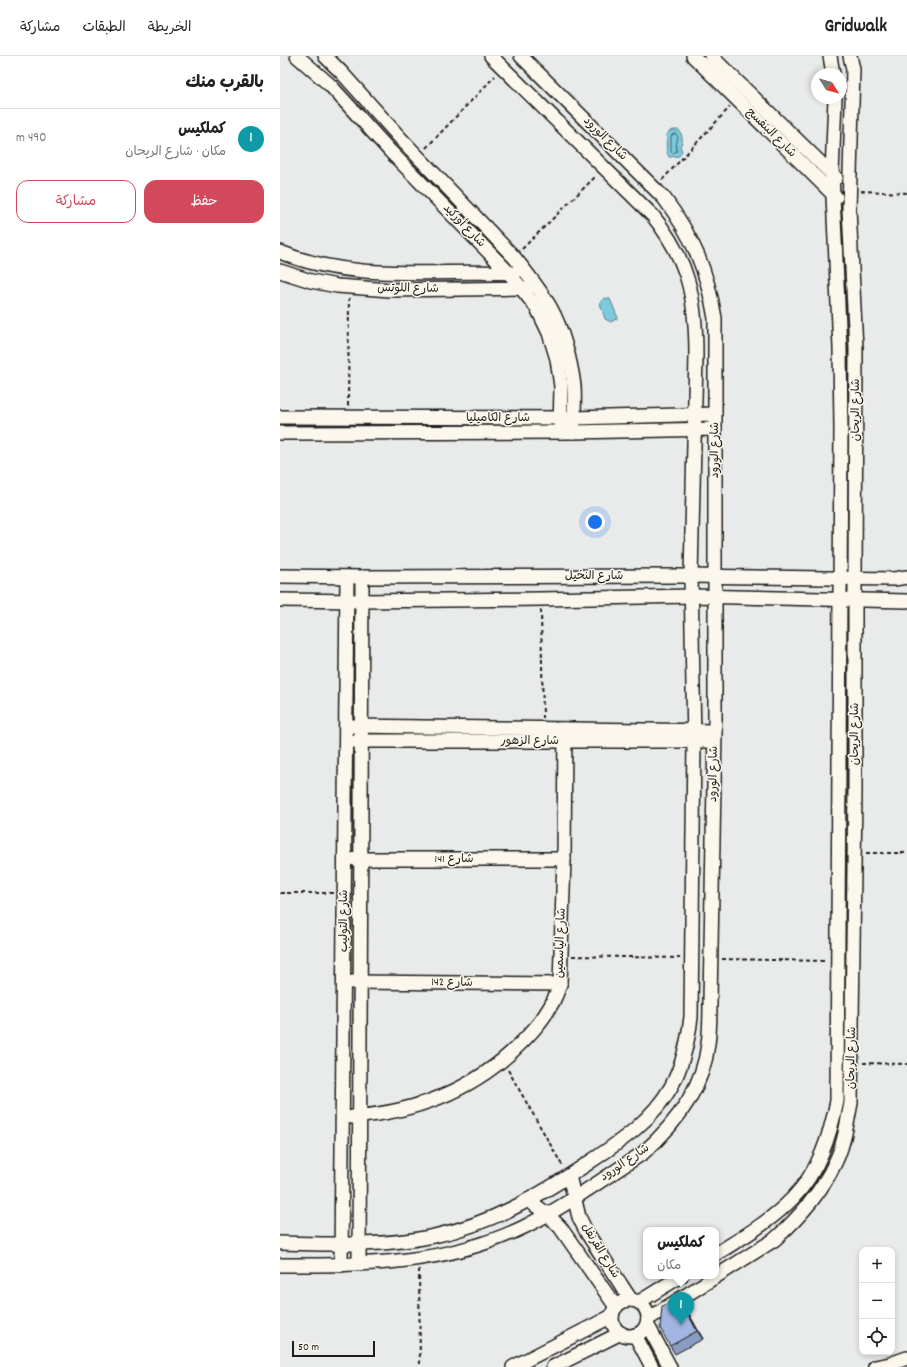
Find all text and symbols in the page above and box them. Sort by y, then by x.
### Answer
text: Gridwalk [825,14,887,41]
text: مشاركة [20,18,60,38]
text: الطبقات [82,18,126,38]
text: الخريطة [148,18,191,38]
north arrow [811,68,847,104]
text: بالقرب منك [186,72,264,96]
street label: شارع البنفسج [742,104,800,162]
street label: شارع الورود [579,113,631,165]
text: كملكيس [178,119,226,141]
text: 490 m [16,129,46,148]
text: 1 [250,129,252,148]
text: مكان · شارع الريحان [125,143,226,162]
button: مشاركة [16,180,136,223]
button: حفظ [144,180,264,223]
street label: شارع أوركيد [439,200,489,252]
street label: شارع اللوتس [377,280,439,298]
street label: شارع الريحان [848,379,865,441]
street label: شارع الكاميليا [466,410,530,427]
street label: شارع الورود [707,422,724,478]
your location [585,512,605,532]
street label: شارع النخيل [565,568,623,585]
street label: شارع الريحان [847,703,864,765]
street label: شارع الزهور [500,733,559,750]
street label: شارع الورود [705,746,723,802]
street label: شارع 141 [435,851,473,868]
street label: شارع التوليب [336,890,353,952]
street label: شارع الياسمين [551,908,571,978]
street label: شارع 142 [431,974,473,992]
street label: شارع الريحان [843,1027,861,1089]
street label: شارع الورود [597,1140,653,1186]
street label: شارع القرنفل [576,1220,624,1282]
popup [643,1227,719,1279]
text: كملكيس [657,1233,705,1255]
map controls [859,1247,895,1355]
button: + [859,1247,895,1283]
text: مكان [657,1257,681,1276]
button: − [859,1283,895,1319]
pin: 1 [668,1292,694,1325]
button: locate [859,1319,895,1355]
scale bar [292,1339,375,1358]
text: 50 m [298,1340,319,1356]

